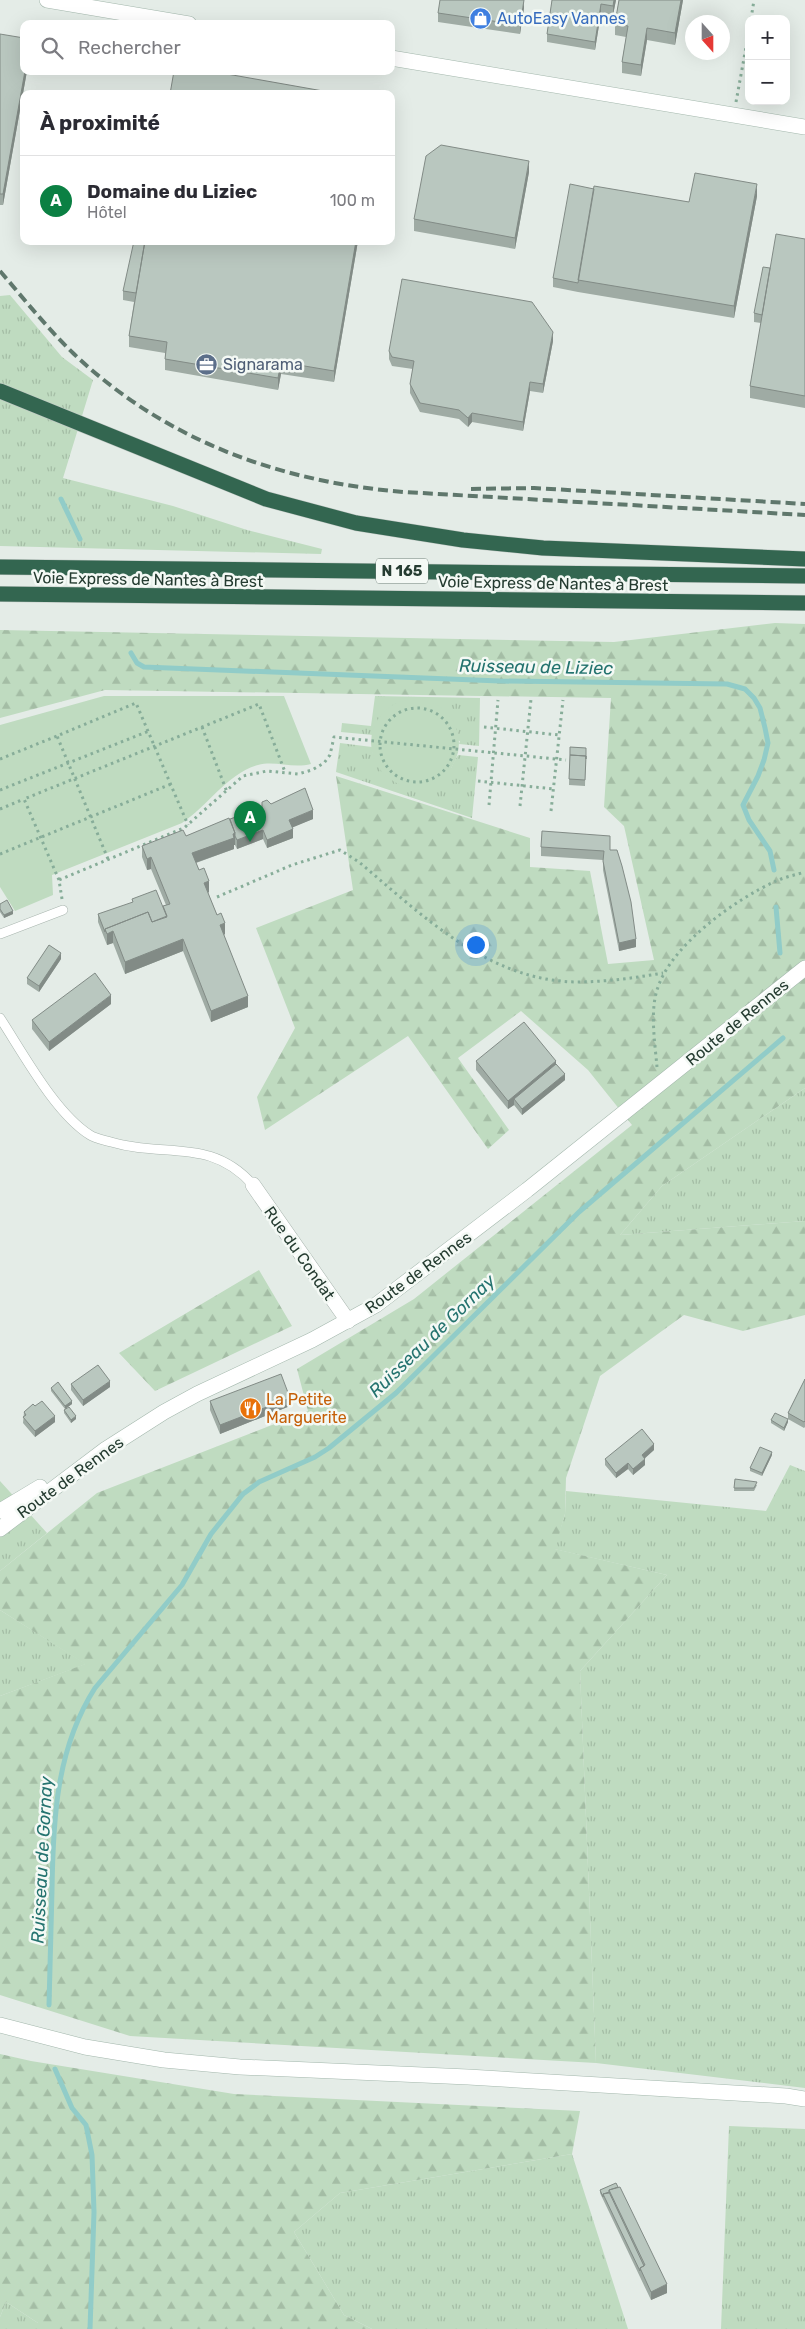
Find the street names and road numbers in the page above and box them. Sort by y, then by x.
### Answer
road number: N 165 [376,558,428,584]
street label: Voie Express de Nantes à Brest [33,568,263,591]
street label: Voie Express de Nantes à Brest [438,572,668,595]
street label: Route de Rennes [682,975,792,1070]
street label: Rue du Condat [260,1203,339,1304]
street label: Route de Rennes [362,1228,475,1317]
street label: Route de Rennes [14,1433,127,1522]

